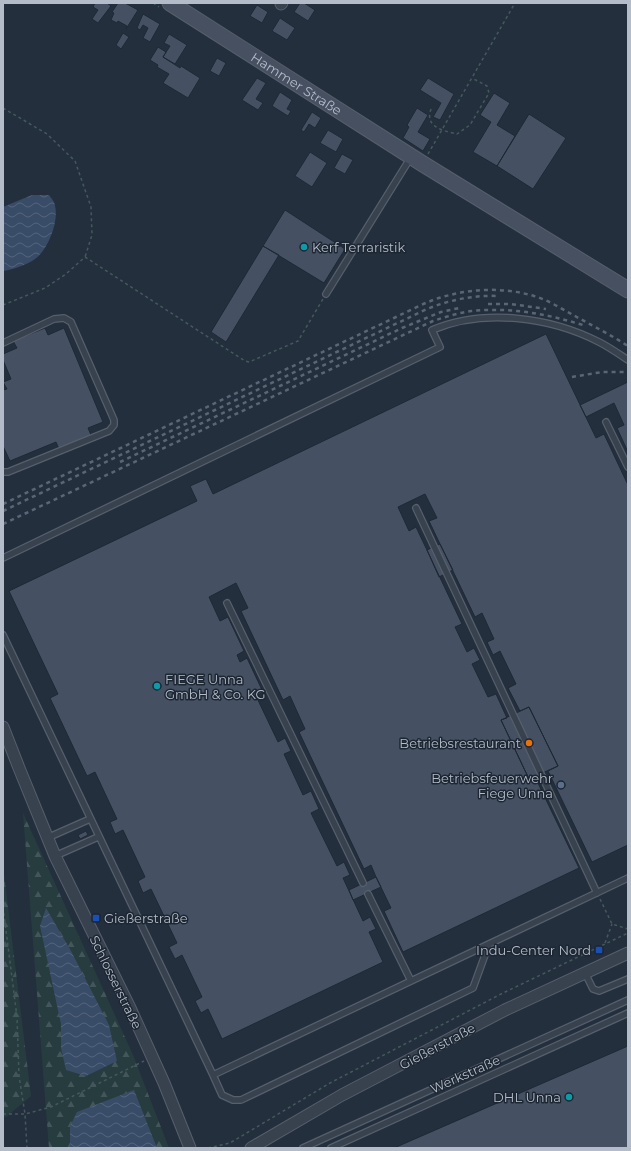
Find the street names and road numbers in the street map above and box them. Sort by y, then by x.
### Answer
street label: Hammer Straße [248,49,345,118]
street label: Schlosserstraße [86,933,146,1031]
street label: Gießerstraße [396,1019,478,1073]
street label: Werkstraße [428,1051,503,1097]

